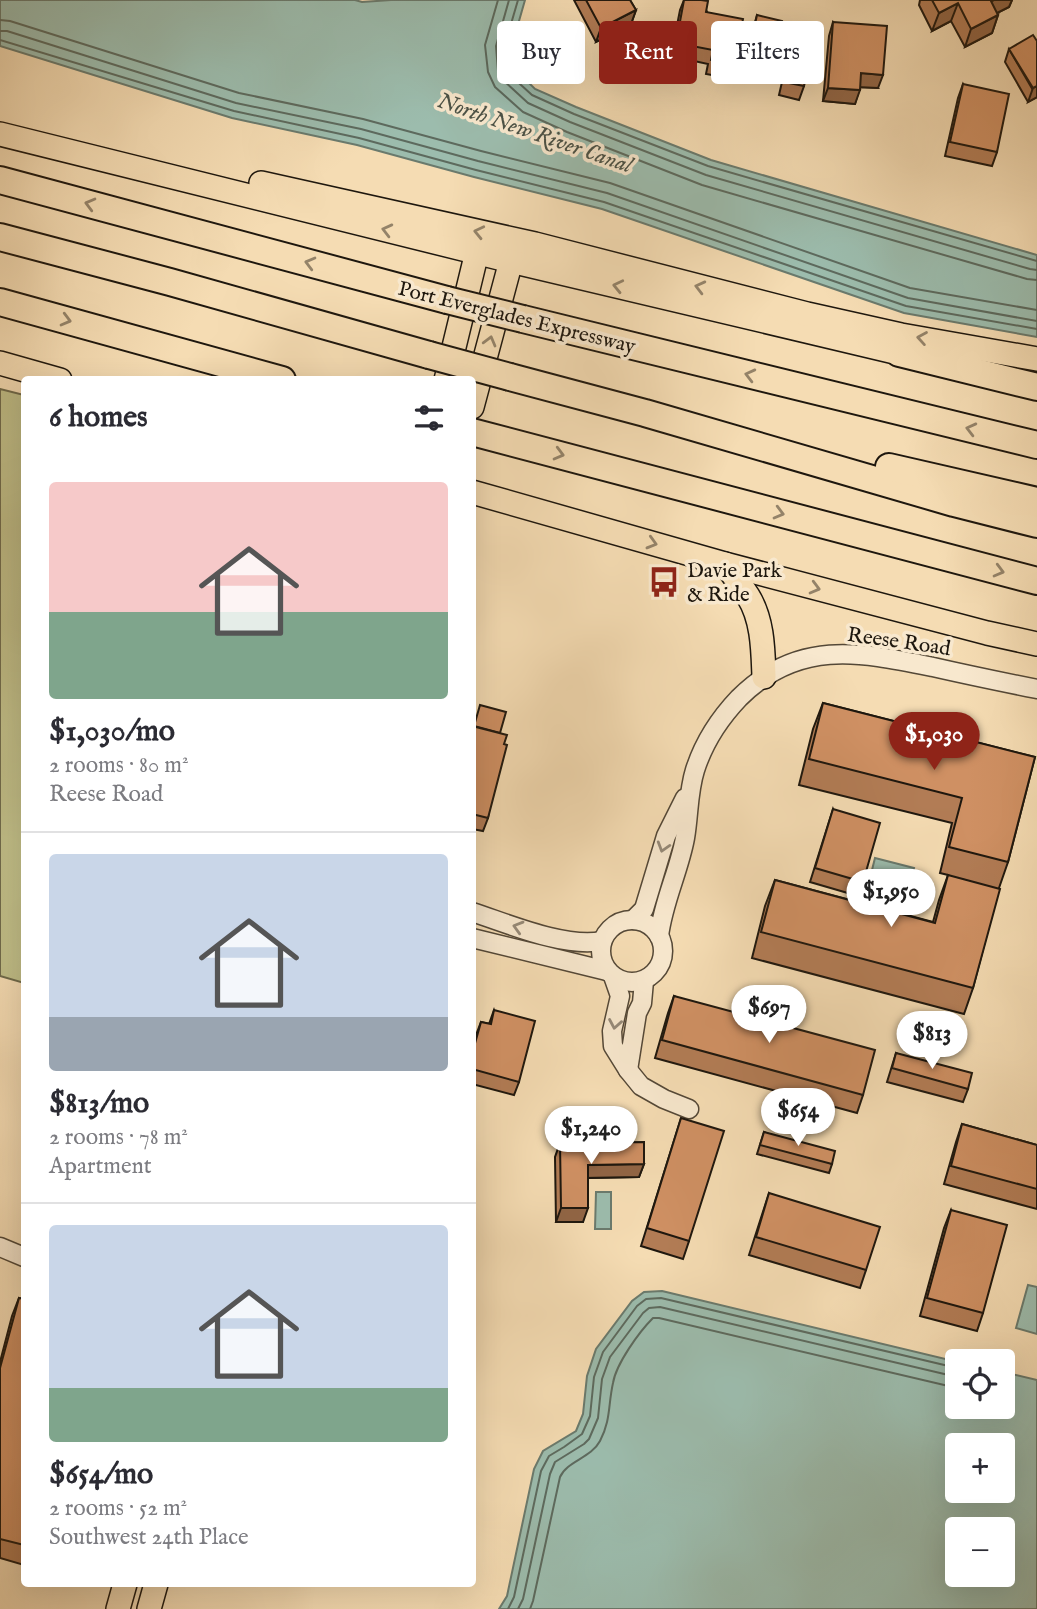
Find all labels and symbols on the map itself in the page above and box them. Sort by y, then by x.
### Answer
water label: North New River Canal [433,86,637,181]
one-way arrow [84,198,96,212]
one-way arrow [381,224,393,238]
one-way arrow [473,226,485,240]
one-way arrow [304,257,316,271]
street label: Port Everglades Expressway [395,276,639,361]
one-way arrow [612,280,624,294]
one-way arrow [694,281,706,295]
one-way arrow [60,312,72,326]
one-way arrow [916,332,928,347]
one-way arrow [482,335,496,347]
one-way arrow [744,369,756,383]
one-way arrow [965,423,977,437]
one-way arrow [553,446,565,461]
one-way arrow [773,504,785,519]
one-way arrow [646,535,658,549]
place label: Davie Park & Ride [687,558,782,609]
one-way arrow [993,563,1005,577]
bus stop icon: Davie Park & Ride [647,565,681,599]
one-way arrow [809,580,821,594]
street label: Reese Road [845,622,953,663]
pin: $1,030 [877,712,991,772]
one-way arrow [657,841,671,853]
pin: $1,950 [834,870,948,929]
one-way arrow [513,921,525,936]
pin: $697 [728,986,810,1045]
pin: $813 [891,1012,973,1071]
one-way arrow [608,1018,623,1030]
pin: $654 [757,1088,839,1148]
pin: $1,240 [534,1106,648,1166]

